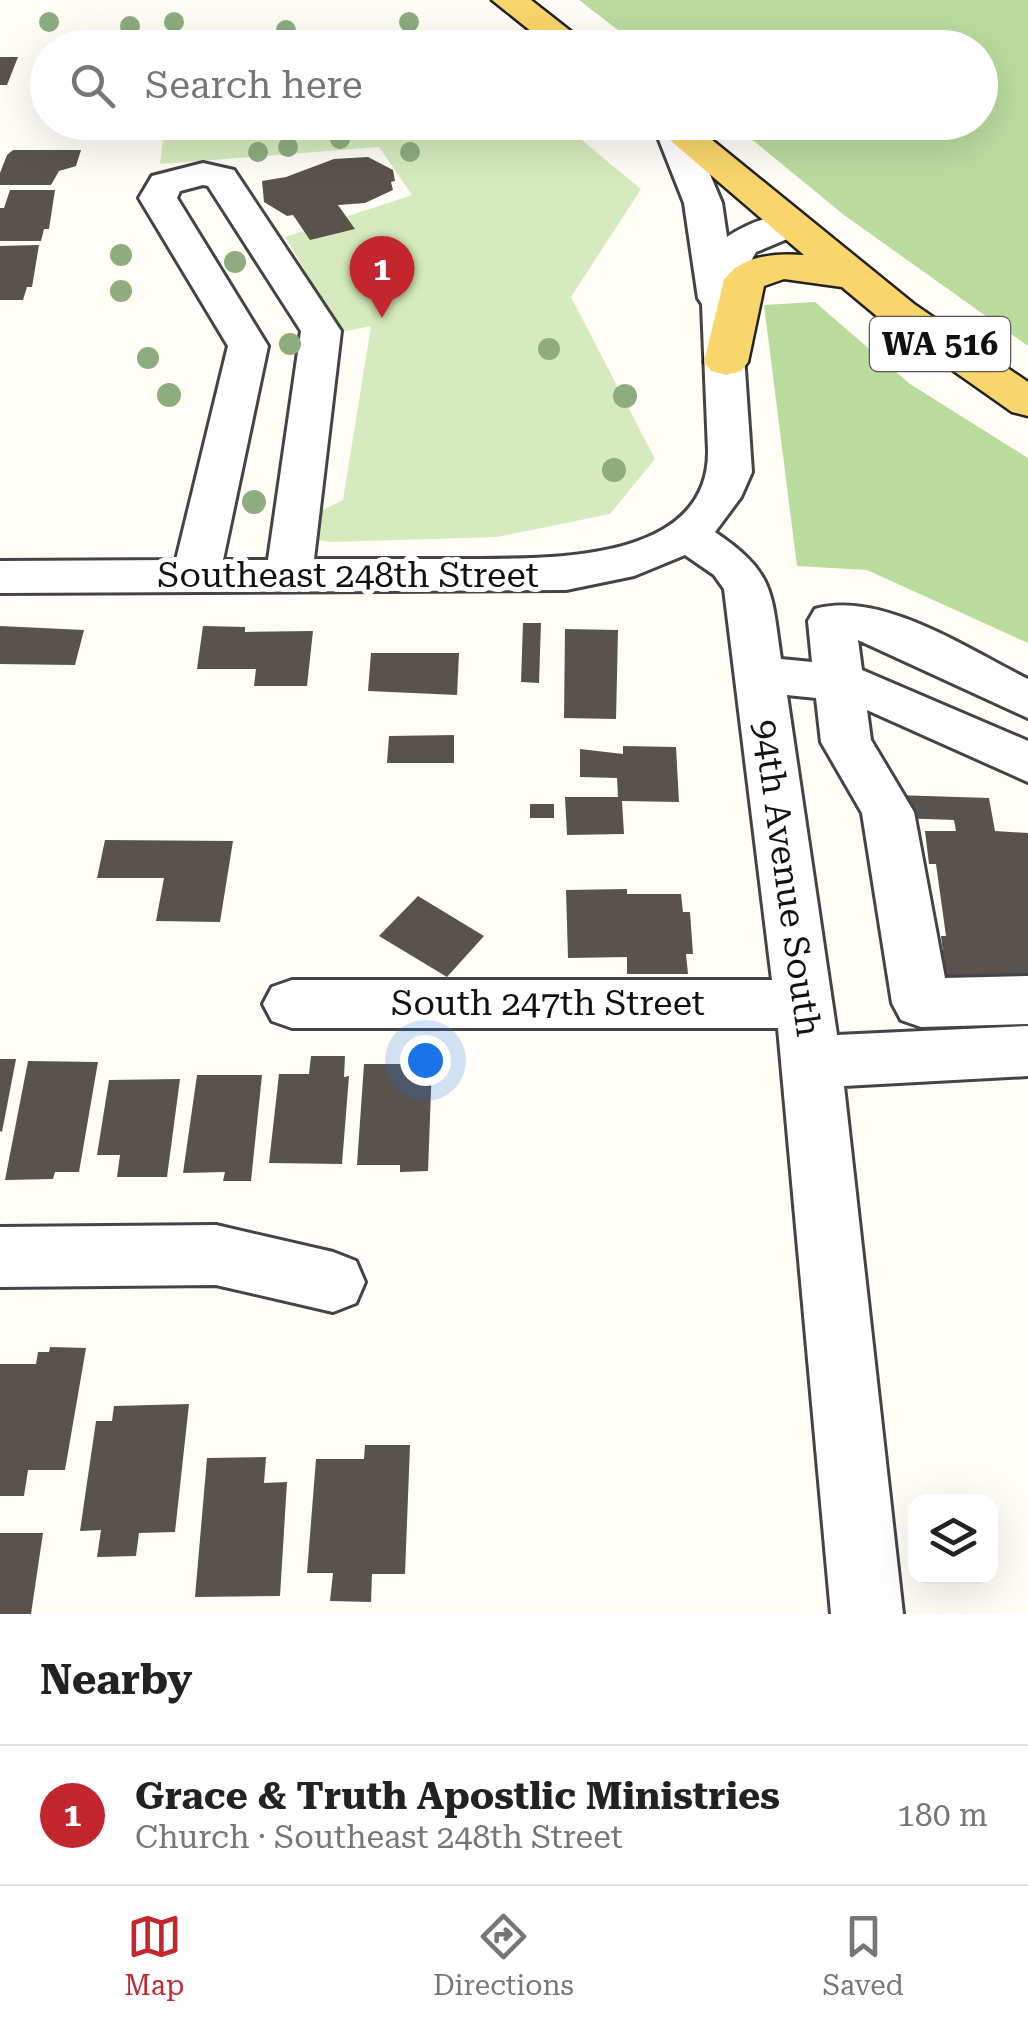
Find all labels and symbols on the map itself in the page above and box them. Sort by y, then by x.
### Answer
pin: 1 [350,236,414,318]
road number: WA 516 [870,317,1010,371]
street label: Southeast 248th Street [157,555,539,596]
street label: 94th Avenue South [744,717,829,1039]
street label: South 247th Street [391,983,705,1024]
your location [400,1035,451,1086]

